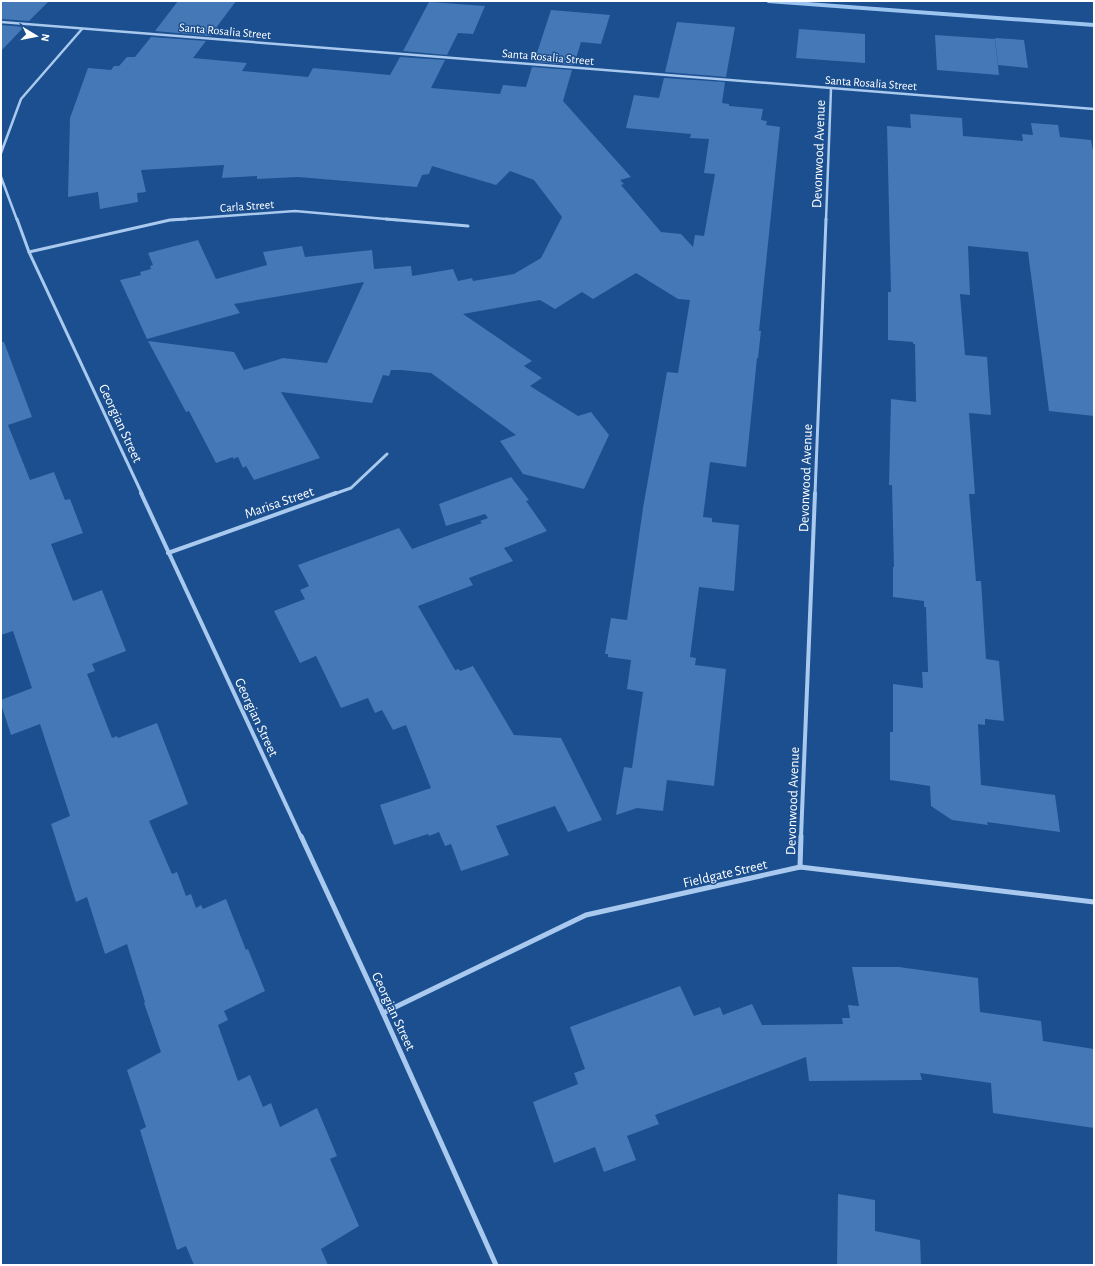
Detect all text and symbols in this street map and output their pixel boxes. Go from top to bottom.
north arrow [16,16,56,56]
street label: Santa Rosalia Street [179,21,272,41]
text: N [39,33,51,42]
street label: Santa Rosalia Street [502,47,595,67]
street label: Santa Rosalia Street [825,74,918,92]
street label: Devonwood Avenue [810,100,828,208]
street label: Carla Street [219,198,275,214]
street label: Georgian Street [96,382,145,465]
street label: Devonwood Avenue [797,424,815,532]
street label: Marisa Street [243,484,316,521]
street label: Georgian Street [232,676,281,759]
street label: Devonwood Avenue [784,747,802,855]
street label: Fieldgate Street [682,857,769,890]
street label: Georgian Street [369,970,418,1053]

